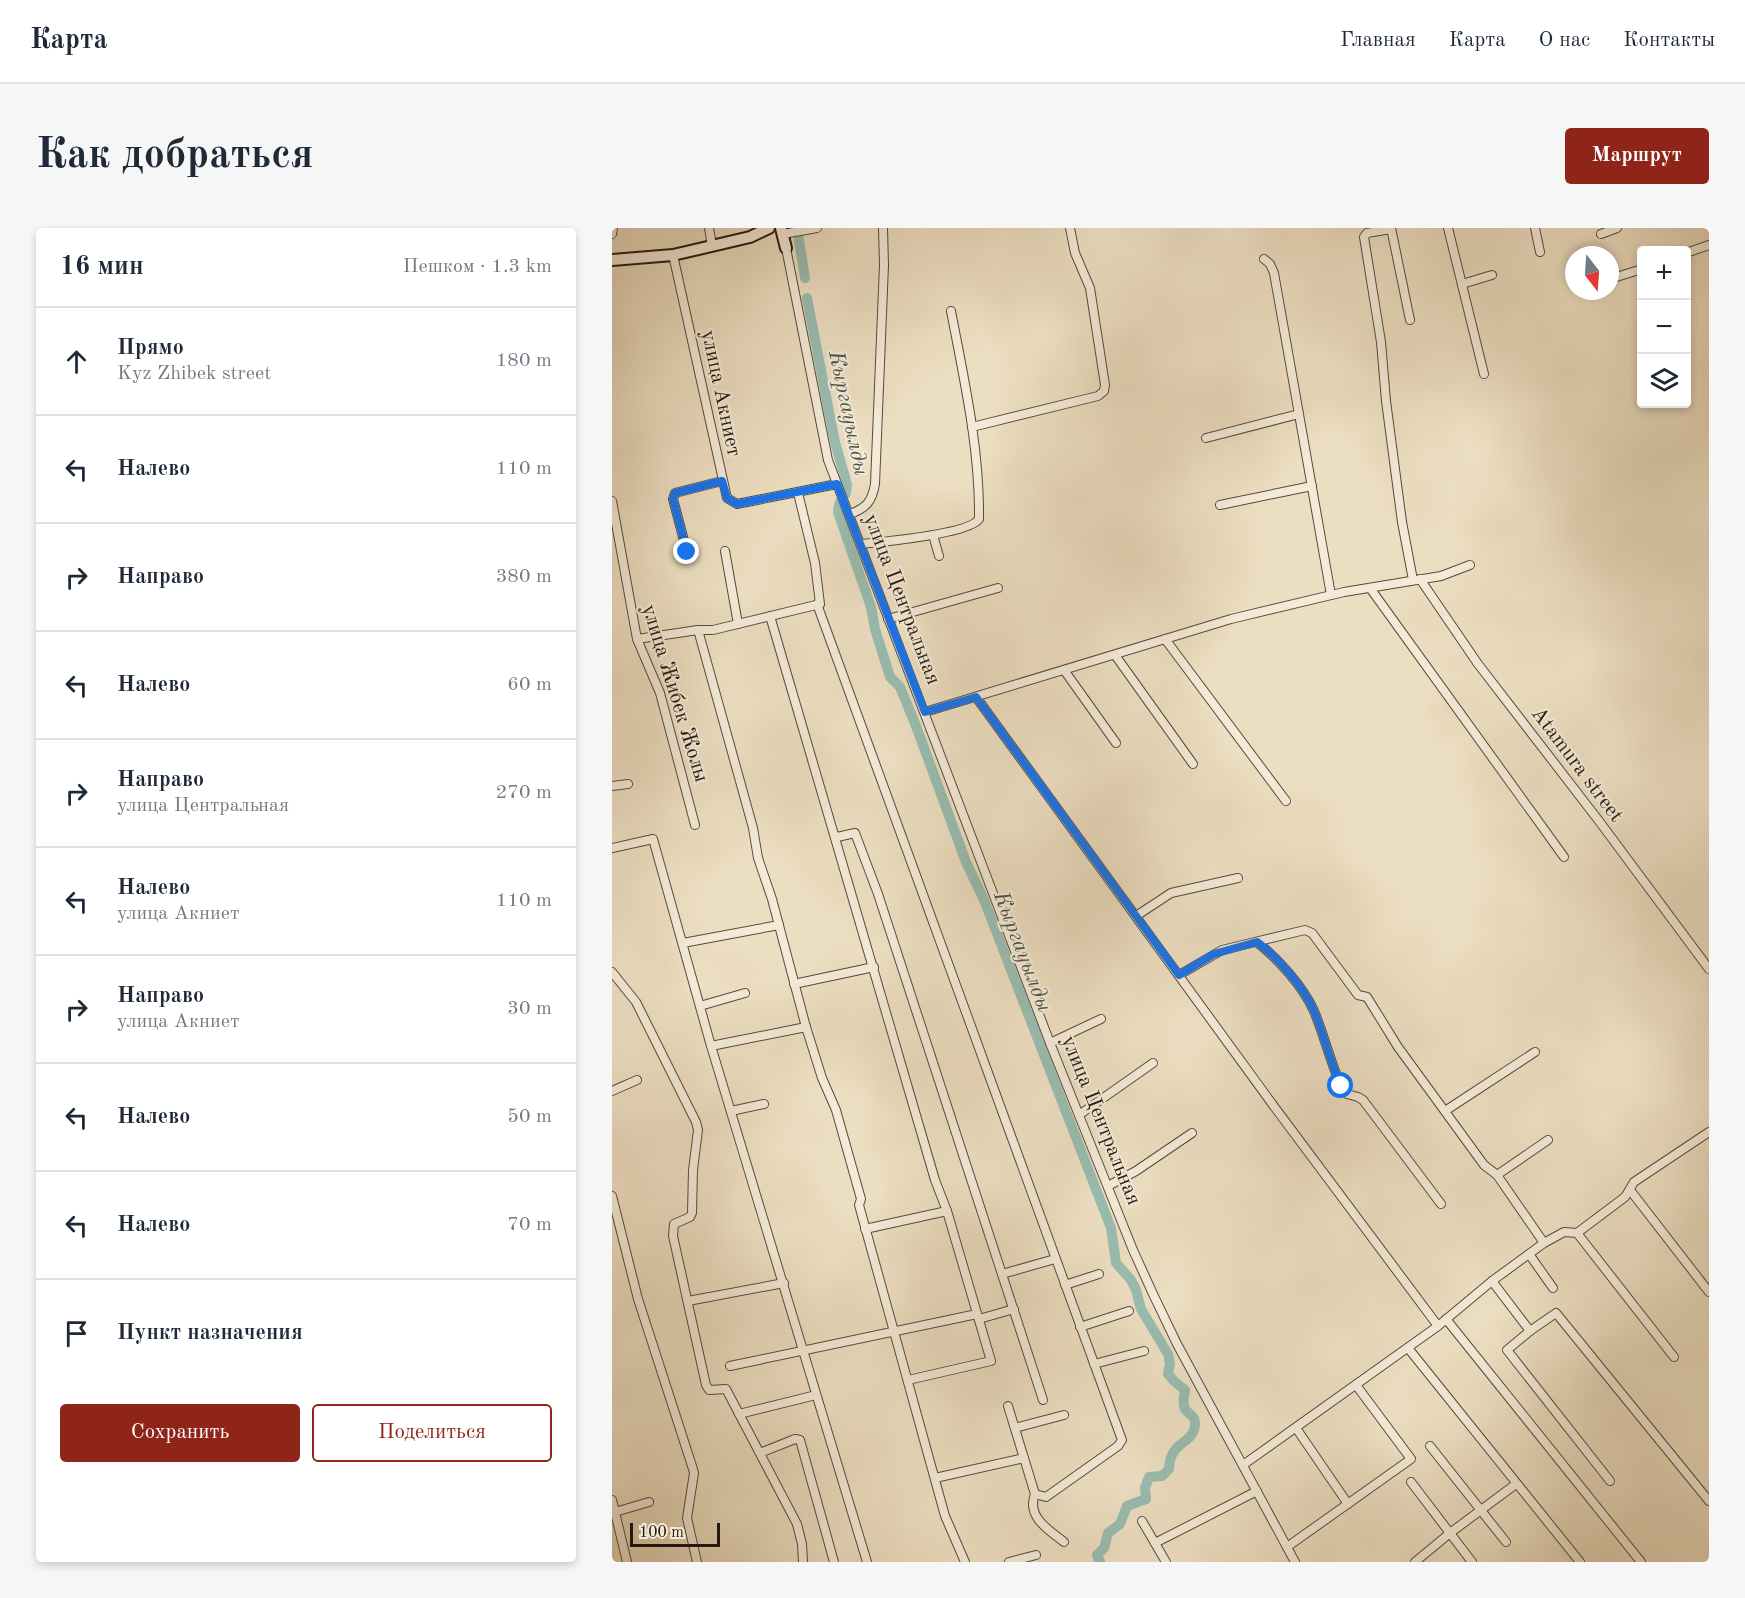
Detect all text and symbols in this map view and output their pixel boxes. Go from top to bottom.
text: Карта [30,27,108,55]
text: Главная [1340,30,1416,51]
text: Карта [1449,30,1506,51]
text: О нас [1539,30,1590,51]
text: Контакты [1623,30,1715,51]
button: Маршрут [1565,128,1709,184]
text: Как добраться [36,135,313,177]
north arrow [1565,246,1619,300]
map controls [1637,246,1691,408]
button: + [1637,246,1691,300]
text: 16 мин [60,254,144,280]
text: Пешком · 1.3 km [403,257,552,277]
button: − [1637,300,1691,354]
street label: улица Акниет [697,328,744,458]
text: Прямо [117,337,184,359]
icon: ahead [60,345,93,378]
water label: Кыргауылды [824,348,872,478]
text: 180 m [496,351,552,371]
button: layers [1637,354,1691,408]
text: Kyz Zhibek street [117,364,271,384]
icon: left [60,453,93,486]
text: Налево [117,458,190,480]
text: 110 m [496,459,552,479]
street label: улица Центральная [859,511,944,688]
route end [673,538,699,564]
icon: right [60,561,93,594]
text: Направо [117,566,204,588]
text: 380 m [496,567,552,587]
street label: улица Жибек Жолы [638,602,712,785]
icon: left [60,669,93,702]
text: Налево [117,674,190,696]
text: 60 m [507,675,552,695]
street label: Atamura street [1527,703,1627,826]
text: Направо [117,769,204,791]
icon: right [60,777,93,810]
text: 270 m [496,783,552,803]
text: улица Центральная [117,796,289,816]
text: Налево [117,877,190,899]
icon: left [60,885,93,918]
water label: Кыргауылды [989,888,1055,1015]
text: 110 m [496,891,552,911]
text: улица Акниет [117,904,239,924]
text: Направо [117,985,204,1007]
icon: right [60,993,93,1026]
text: 30 m [507,999,552,1019]
text: улица Акниет [117,1012,239,1032]
street label: улица Центральная [1057,1033,1144,1208]
route start [1327,1072,1353,1098]
icon: left [60,1101,93,1134]
text: Налево [117,1106,190,1128]
text: 50 m [507,1107,552,1127]
icon: left [60,1209,93,1242]
text: Налево [117,1214,190,1236]
text: 70 m [507,1215,552,1235]
icon: arrive [60,1317,93,1350]
text: Пункт назначения [117,1322,303,1344]
button: Сохранить [60,1404,300,1462]
button: Поделиться [312,1404,552,1462]
scale bar [630,1520,720,1548]
text: 100 m [639,1525,684,1541]

